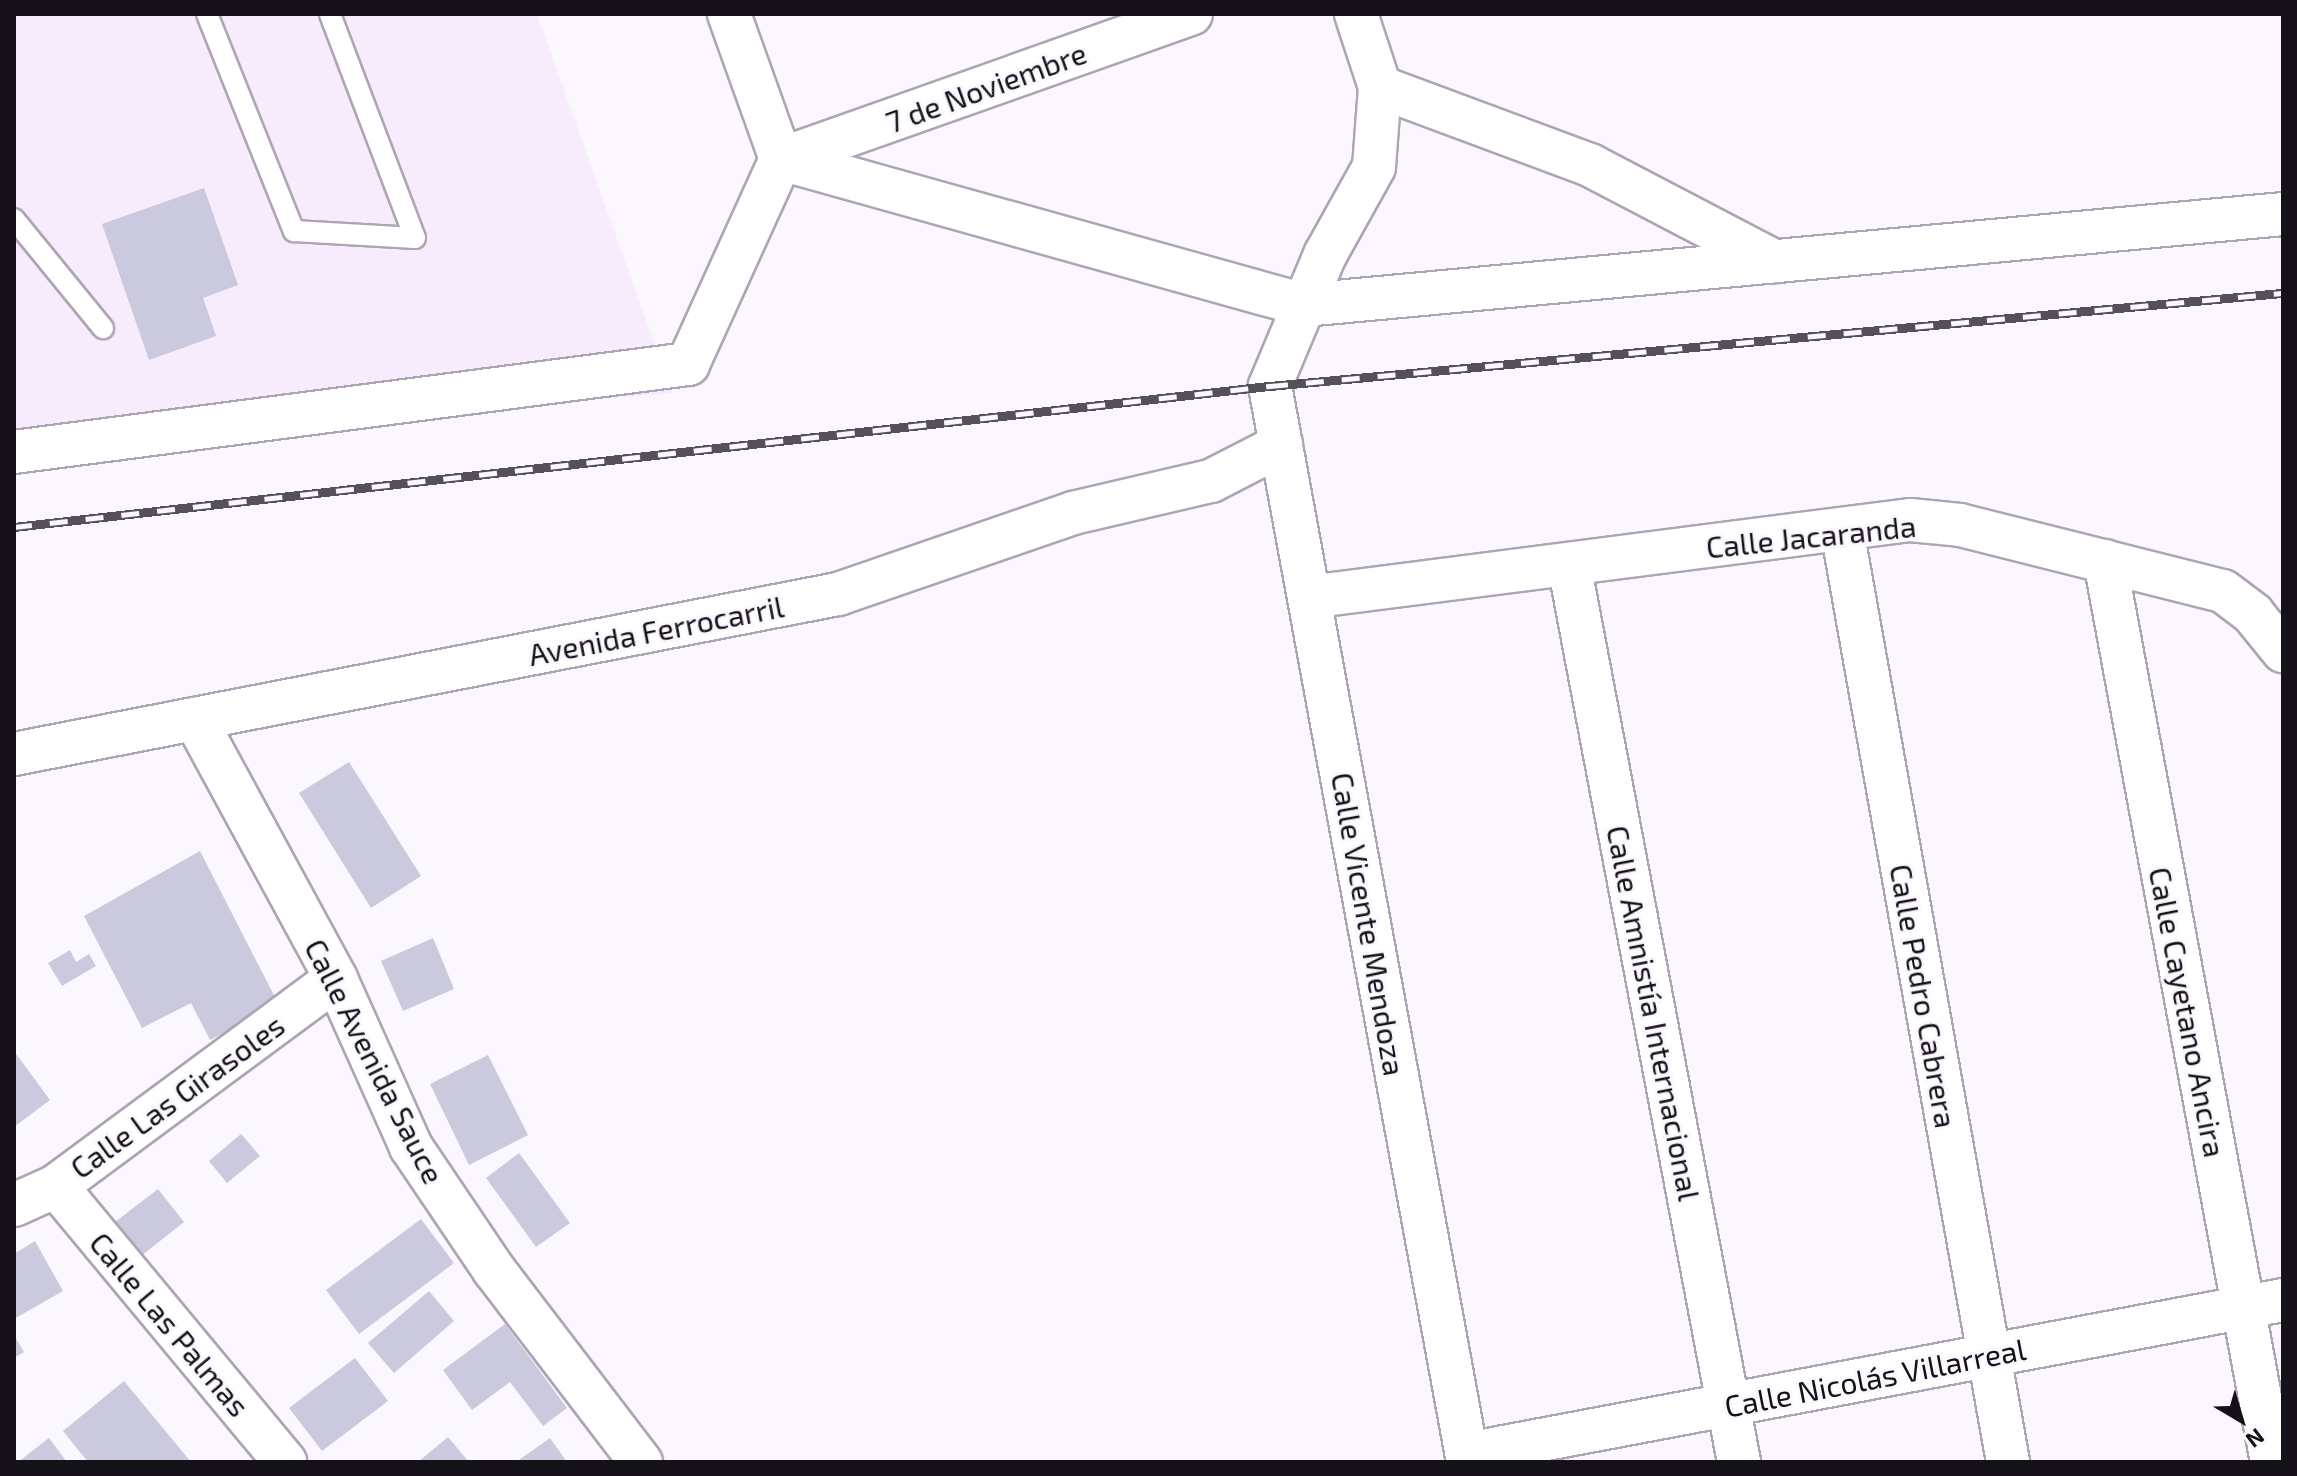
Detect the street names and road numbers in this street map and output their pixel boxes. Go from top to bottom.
street label: 7 de Noviembre [881,34,1091,140]
street label: Calle Jacaranda [1704,507,1918,565]
street label: Avenida Ferrocarril [525,588,787,672]
street label: Calle Vicente Mendoza [1325,769,1413,1079]
street label: Calle Amnistía Internacional [1600,822,1708,1204]
street label: Calle Pedro Cabrera [1883,861,1965,1131]
street label: Calle Cayetano Ancira [2142,864,2234,1160]
street label: Calle Avenida Sauce [298,932,452,1190]
street label: Calle Las Girasoles [63,1006,291,1186]
street label: Calle Las Palmas [83,1225,257,1423]
street label: Calle Nicolás Villarreal [1721,1330,2029,1424]

